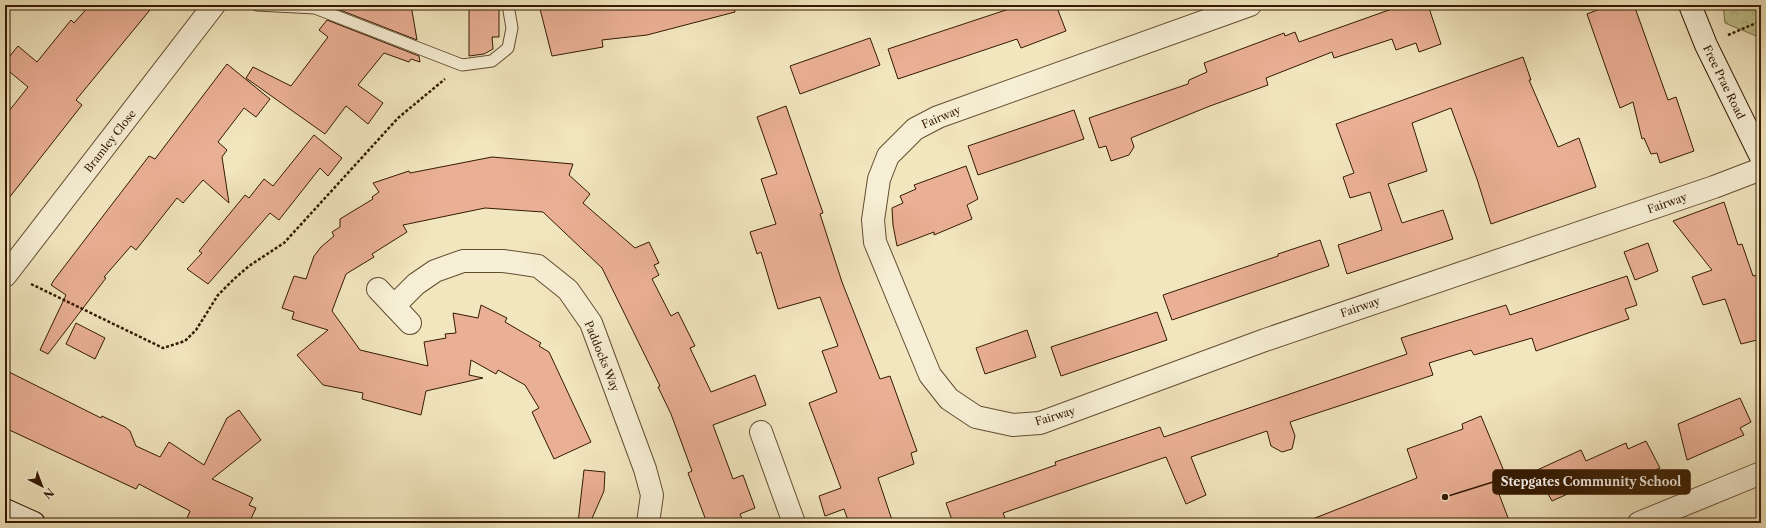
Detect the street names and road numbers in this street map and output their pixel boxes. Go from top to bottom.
street label: Free Prae Road [1700,43,1748,122]
street label: Fairway [919,102,963,131]
street label: Bramley Close [81,107,139,175]
street label: Fairway [1645,189,1689,216]
street label: Fairway [1338,293,1382,320]
street label: Paddocks Way [581,319,623,394]
street label: Fairway [1033,403,1077,429]

